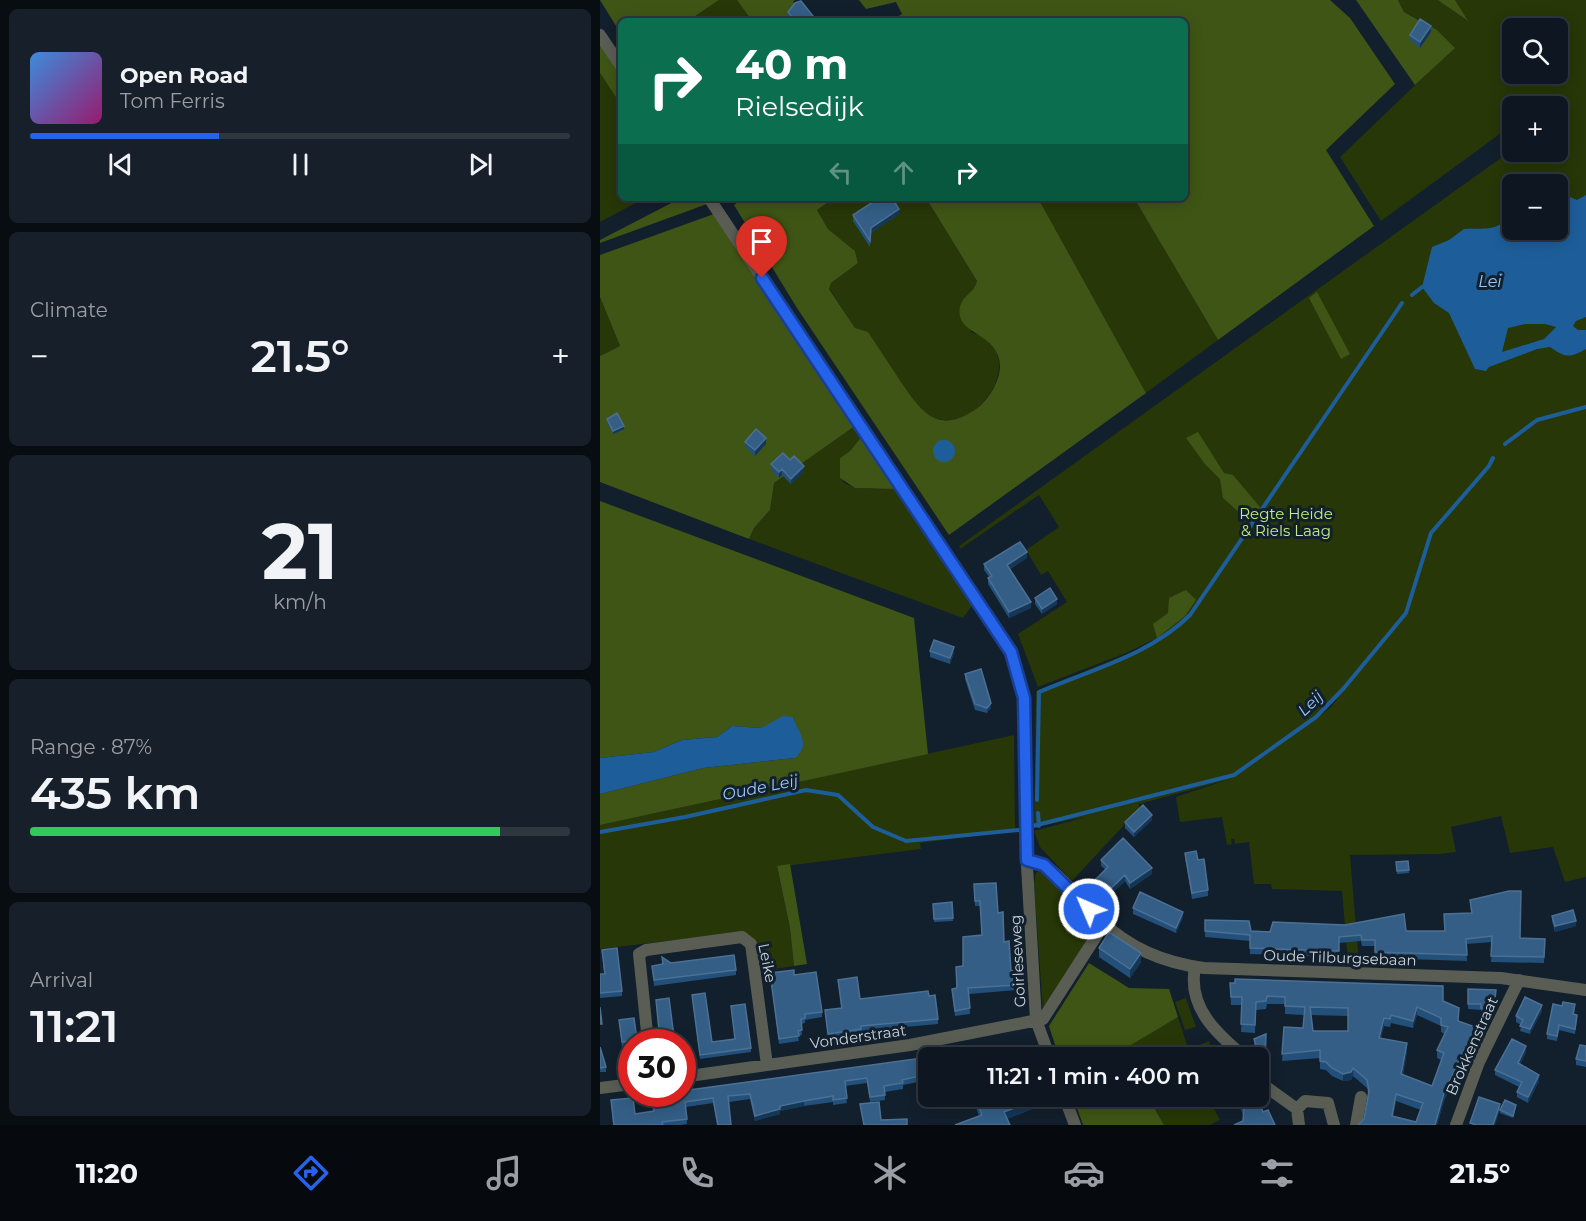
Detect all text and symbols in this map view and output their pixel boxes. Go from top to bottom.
map controls [1502,18,1568,240]
button: search [1502,18,1568,84]
text: 40 m [735,38,848,90]
icon: right [636,42,714,120]
text: Open Road [120,62,248,89]
text: Tom Ferris [120,89,225,113]
text: Rielsedijk [735,90,864,123]
button: + [1502,96,1568,162]
icon: previous [104,148,137,181]
icon: pause [284,148,317,181]
icon: next [464,148,497,181]
icon: left [824,156,857,189]
icon: ahead [887,156,920,189]
icon: right [950,156,983,189]
button: − [1502,174,1568,240]
pin [736,216,787,278]
icon: arrive [745,225,778,258]
water label: Lei [1478,272,1502,291]
text: Climate [30,298,108,322]
text: 21.5° [250,328,350,383]
text: − [30,336,49,376]
text: + [551,336,570,376]
text: 21 [262,503,338,599]
park label: Regte Heide & Riels Laag [1239,504,1333,540]
text: km/h [273,590,327,614]
water label: Leij [1294,686,1327,720]
text: Range · 87% [30,735,152,759]
text: 435 km [30,765,200,820]
water label: Oude Leij [721,771,800,804]
position arrow [1057,877,1121,941]
street label: Goirleseweg [1006,914,1029,1008]
street label: Leike [754,942,781,984]
street label: Oude Tilburgsebaan [1263,945,1417,970]
text: Arrival [30,968,93,992]
street label: Brokkenstraat [1441,994,1502,1098]
text: 11:21 [30,998,119,1053]
street label: Vonderstraat [809,1020,907,1053]
speed limit sign: 30 [618,1029,696,1107]
text: 11:21 · 1 min · 400 m [987,1063,1200,1090]
icon: directions [290,1152,332,1194]
icon: music [483,1152,525,1194]
icon: phone [676,1152,718,1194]
icon: climate [869,1152,911,1194]
icon: car [1063,1152,1105,1194]
icon: filters [1256,1152,1298,1194]
text: 11:20 [76,1157,138,1190]
text: 21.5° [1449,1157,1510,1190]

